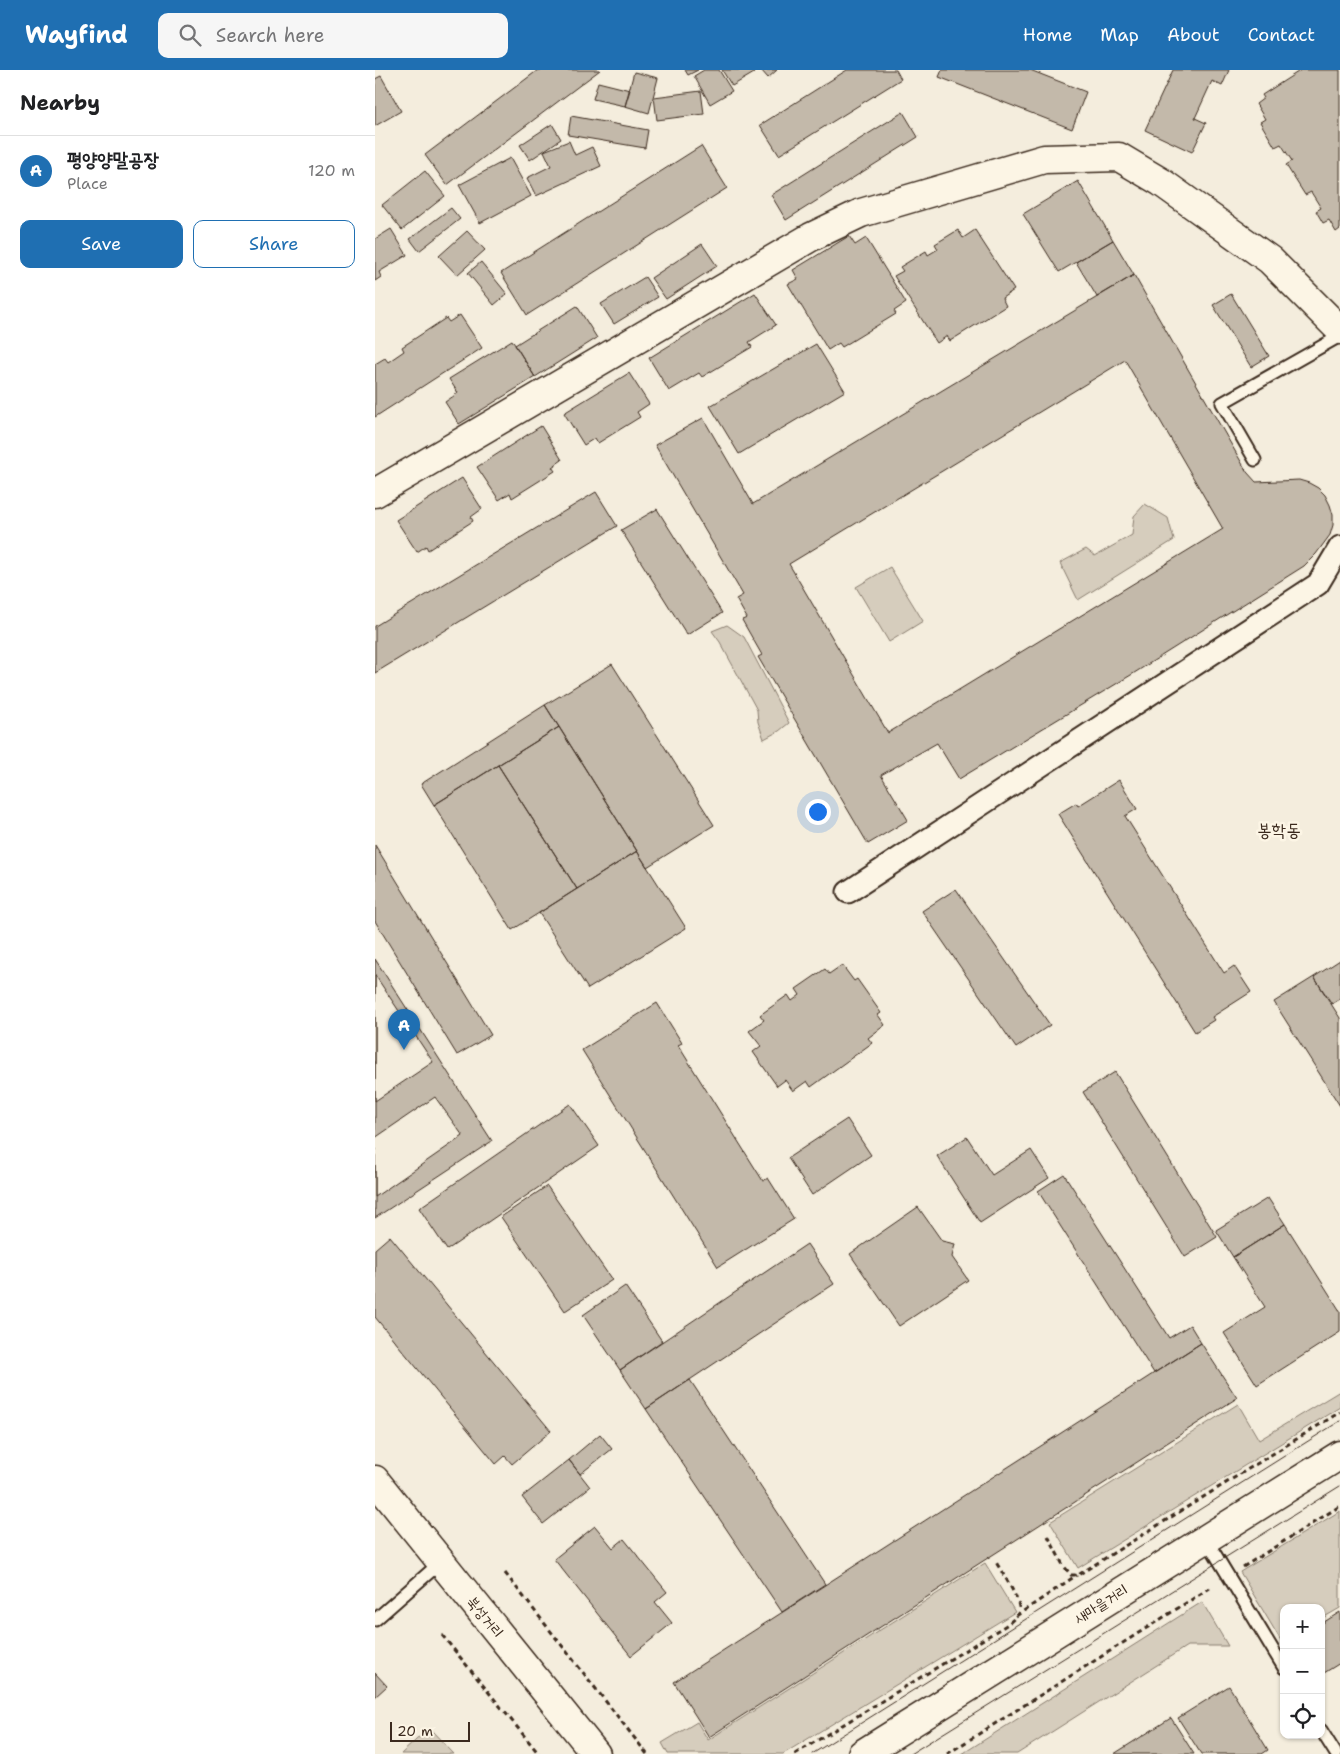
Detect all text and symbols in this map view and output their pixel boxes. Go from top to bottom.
search box [158,13,508,58]
text: Wayfind [25,19,128,51]
icon: search [176,21,204,49]
text: Search here [216,23,324,48]
text: Home [1023,23,1072,47]
text: Map [1100,23,1139,47]
text: About [1167,23,1220,47]
text: Contact [1248,23,1315,47]
text: Nearby [20,89,100,117]
text: 평양양말공장 [67,147,159,172]
text: A [30,160,42,181]
text: 120 m [308,160,355,181]
text: Place [67,173,108,194]
button: Save [20,220,183,268]
button: Share [193,220,355,268]
your location [805,799,831,825]
district label: 봉학동 [1257,818,1301,842]
pin: A [388,1009,420,1050]
street label: 새마을거리 [1070,1580,1132,1628]
street label: 북성거리 [462,1592,508,1642]
map controls [1280,1604,1325,1739]
button: + [1280,1604,1325,1649]
button: − [1280,1649,1325,1694]
button: locate [1280,1694,1325,1739]
scale bar [390,1719,470,1742]
text: 20 m [397,1722,433,1740]

